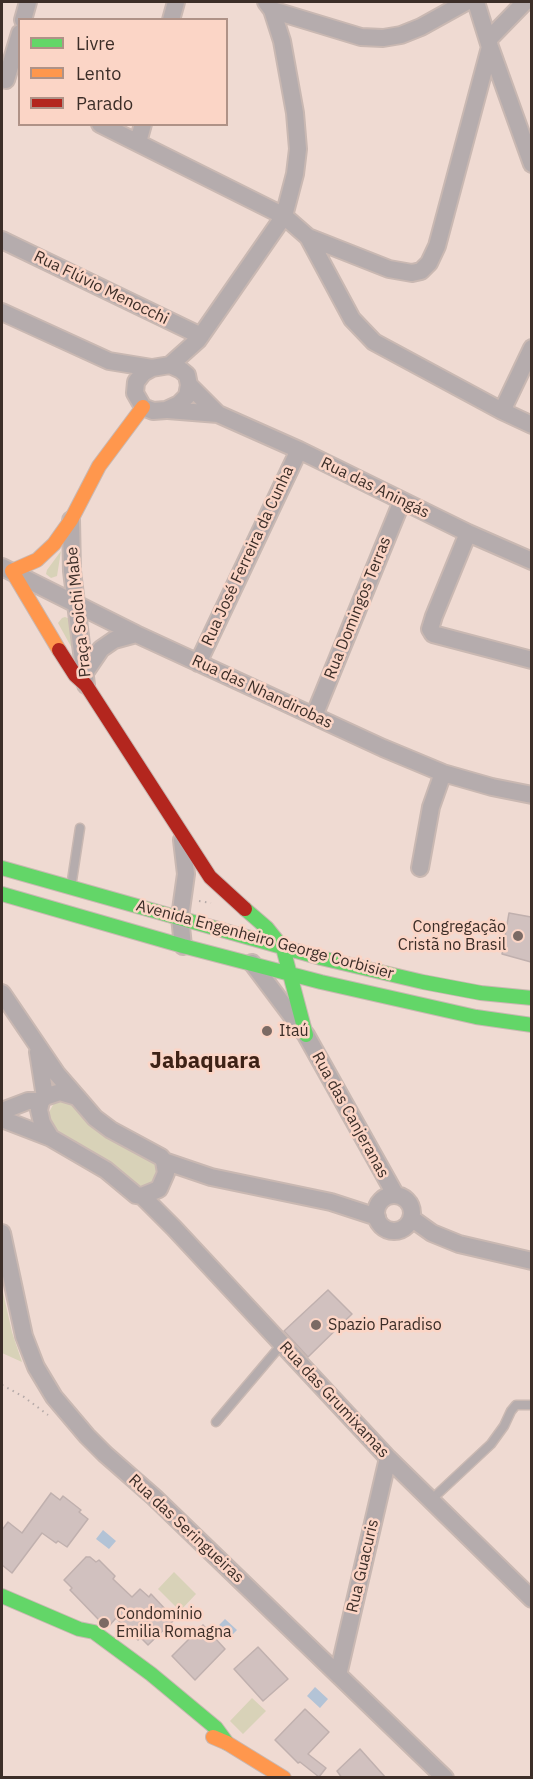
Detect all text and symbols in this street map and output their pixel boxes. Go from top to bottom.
legend [18,18,228,126]
text: Livre [76,32,115,55]
text: Lento [76,62,121,85]
text: Parado [76,92,133,115]
street label: Rua Flúvio Menocchi [30,247,172,329]
street label: Rua das Aningás [318,453,432,523]
street label: Rua José Ferreira da Cunha [198,463,298,649]
street label: Rua Domingos Terras [321,534,395,682]
street label: Praça Soichi Mabe [63,546,95,678]
street label: Rua das Nhandirobas [189,651,335,733]
street label: Avenida Engenheiro George Corbisier [134,896,396,984]
place label: Congregação Cristã no Brasil [398,917,506,955]
marker: Congregação Cristã no Brasil [511,929,525,943]
place label: Itaú [279,1021,309,1041]
marker: Itaú [260,1024,274,1038]
district label: Jabaquara [150,1049,260,1075]
street label: Rua das Canjeranas [307,1049,393,1181]
place label: Spazio Paradiso [328,1315,442,1335]
marker: Spazio Paradiso [309,1318,323,1332]
street label: Rua das Grumixamas [275,1338,393,1462]
street label: Rua das Seringueiras [124,1471,248,1587]
street label: Rua Guacuris [343,1517,383,1615]
place label: Condomínio Emilia Romagna [116,1604,232,1642]
marker: Condomínio Emilia Romagna [97,1616,111,1630]

